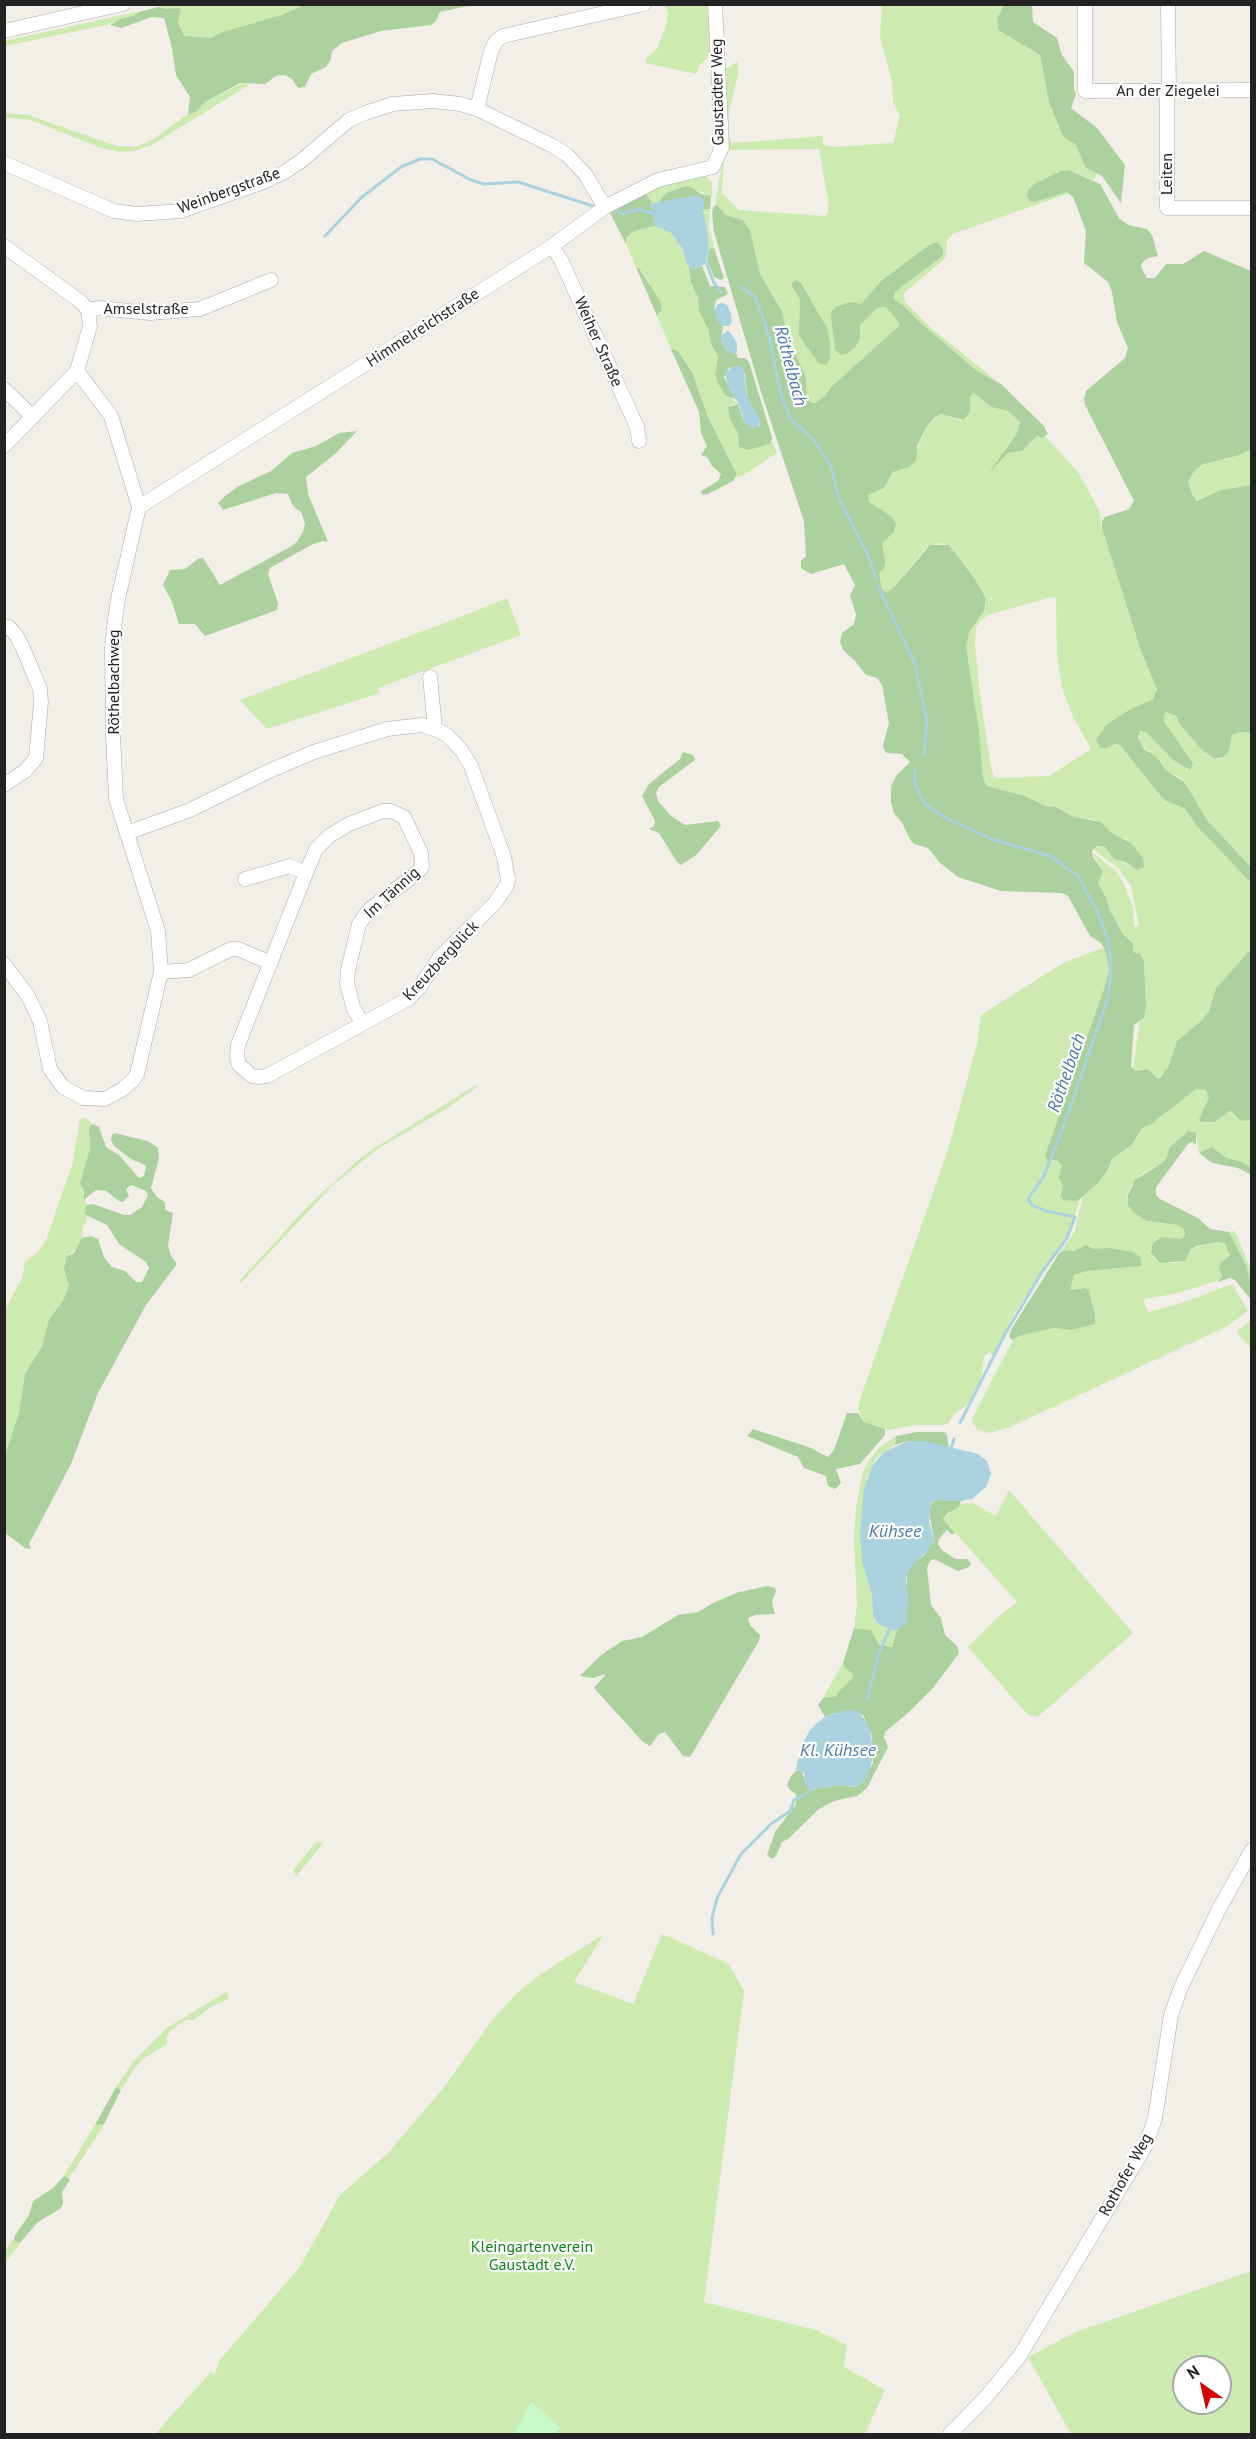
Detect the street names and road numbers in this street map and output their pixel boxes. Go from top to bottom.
street label: Gaustadter Weg [707,38,729,146]
street label: An der Ziegelei [1116,81,1220,101]
street label: Leiten [1157,153,1177,195]
street label: Weinbergstraße [175,164,283,218]
street label: Himmelreichstraße [363,284,483,372]
street label: Weiher Straße [570,294,626,390]
street label: Amselstraße [103,299,189,319]
street label: Röthelbachweg [104,630,124,734]
street label: Im Tännig [360,863,424,923]
street label: Kreuzbergblick [399,917,483,1005]
street label: Rothofer Weg [1095,2130,1157,2220]

